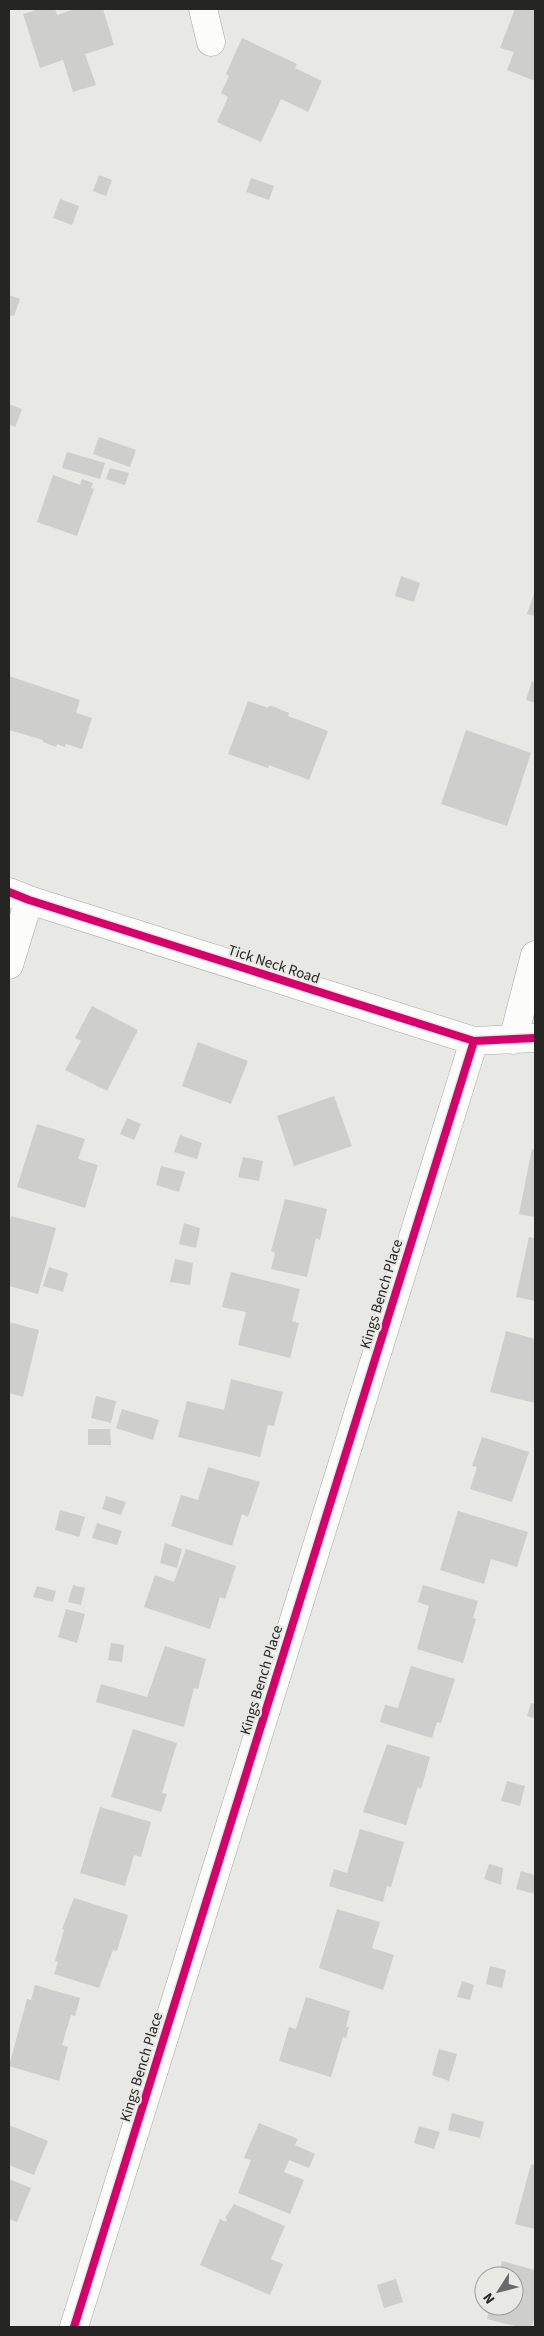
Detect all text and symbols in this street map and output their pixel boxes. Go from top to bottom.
street label: Tick Neck Road [225,940,323,989]
street label: Kings Bench Place [355,1237,408,1352]
street label: Kings Bench Place [235,1623,288,1738]
street label: Kings Bench Place [115,2010,168,2125]
north arrow [474,2266,524,2316]
text: N [478,2288,500,2308]

